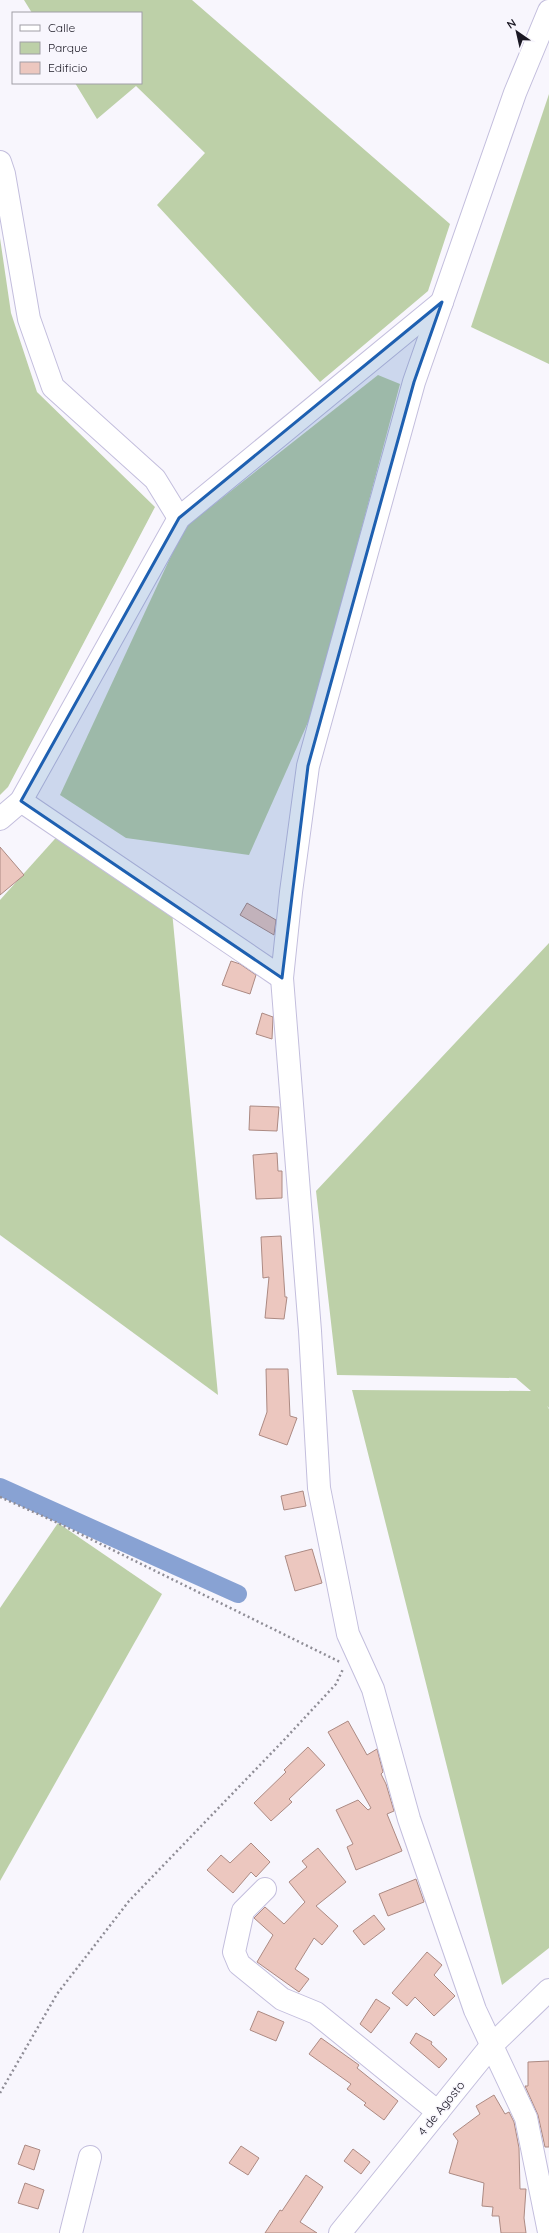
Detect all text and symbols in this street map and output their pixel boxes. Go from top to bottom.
legend [12,12,142,84]
north arrow [497,12,537,52]
text: N [504,16,519,32]
text: Calle [48,20,76,35]
text: Parque [48,40,88,55]
text: Edificio [48,60,88,75]
street label: 4 de Agosto [414,2078,468,2138]

